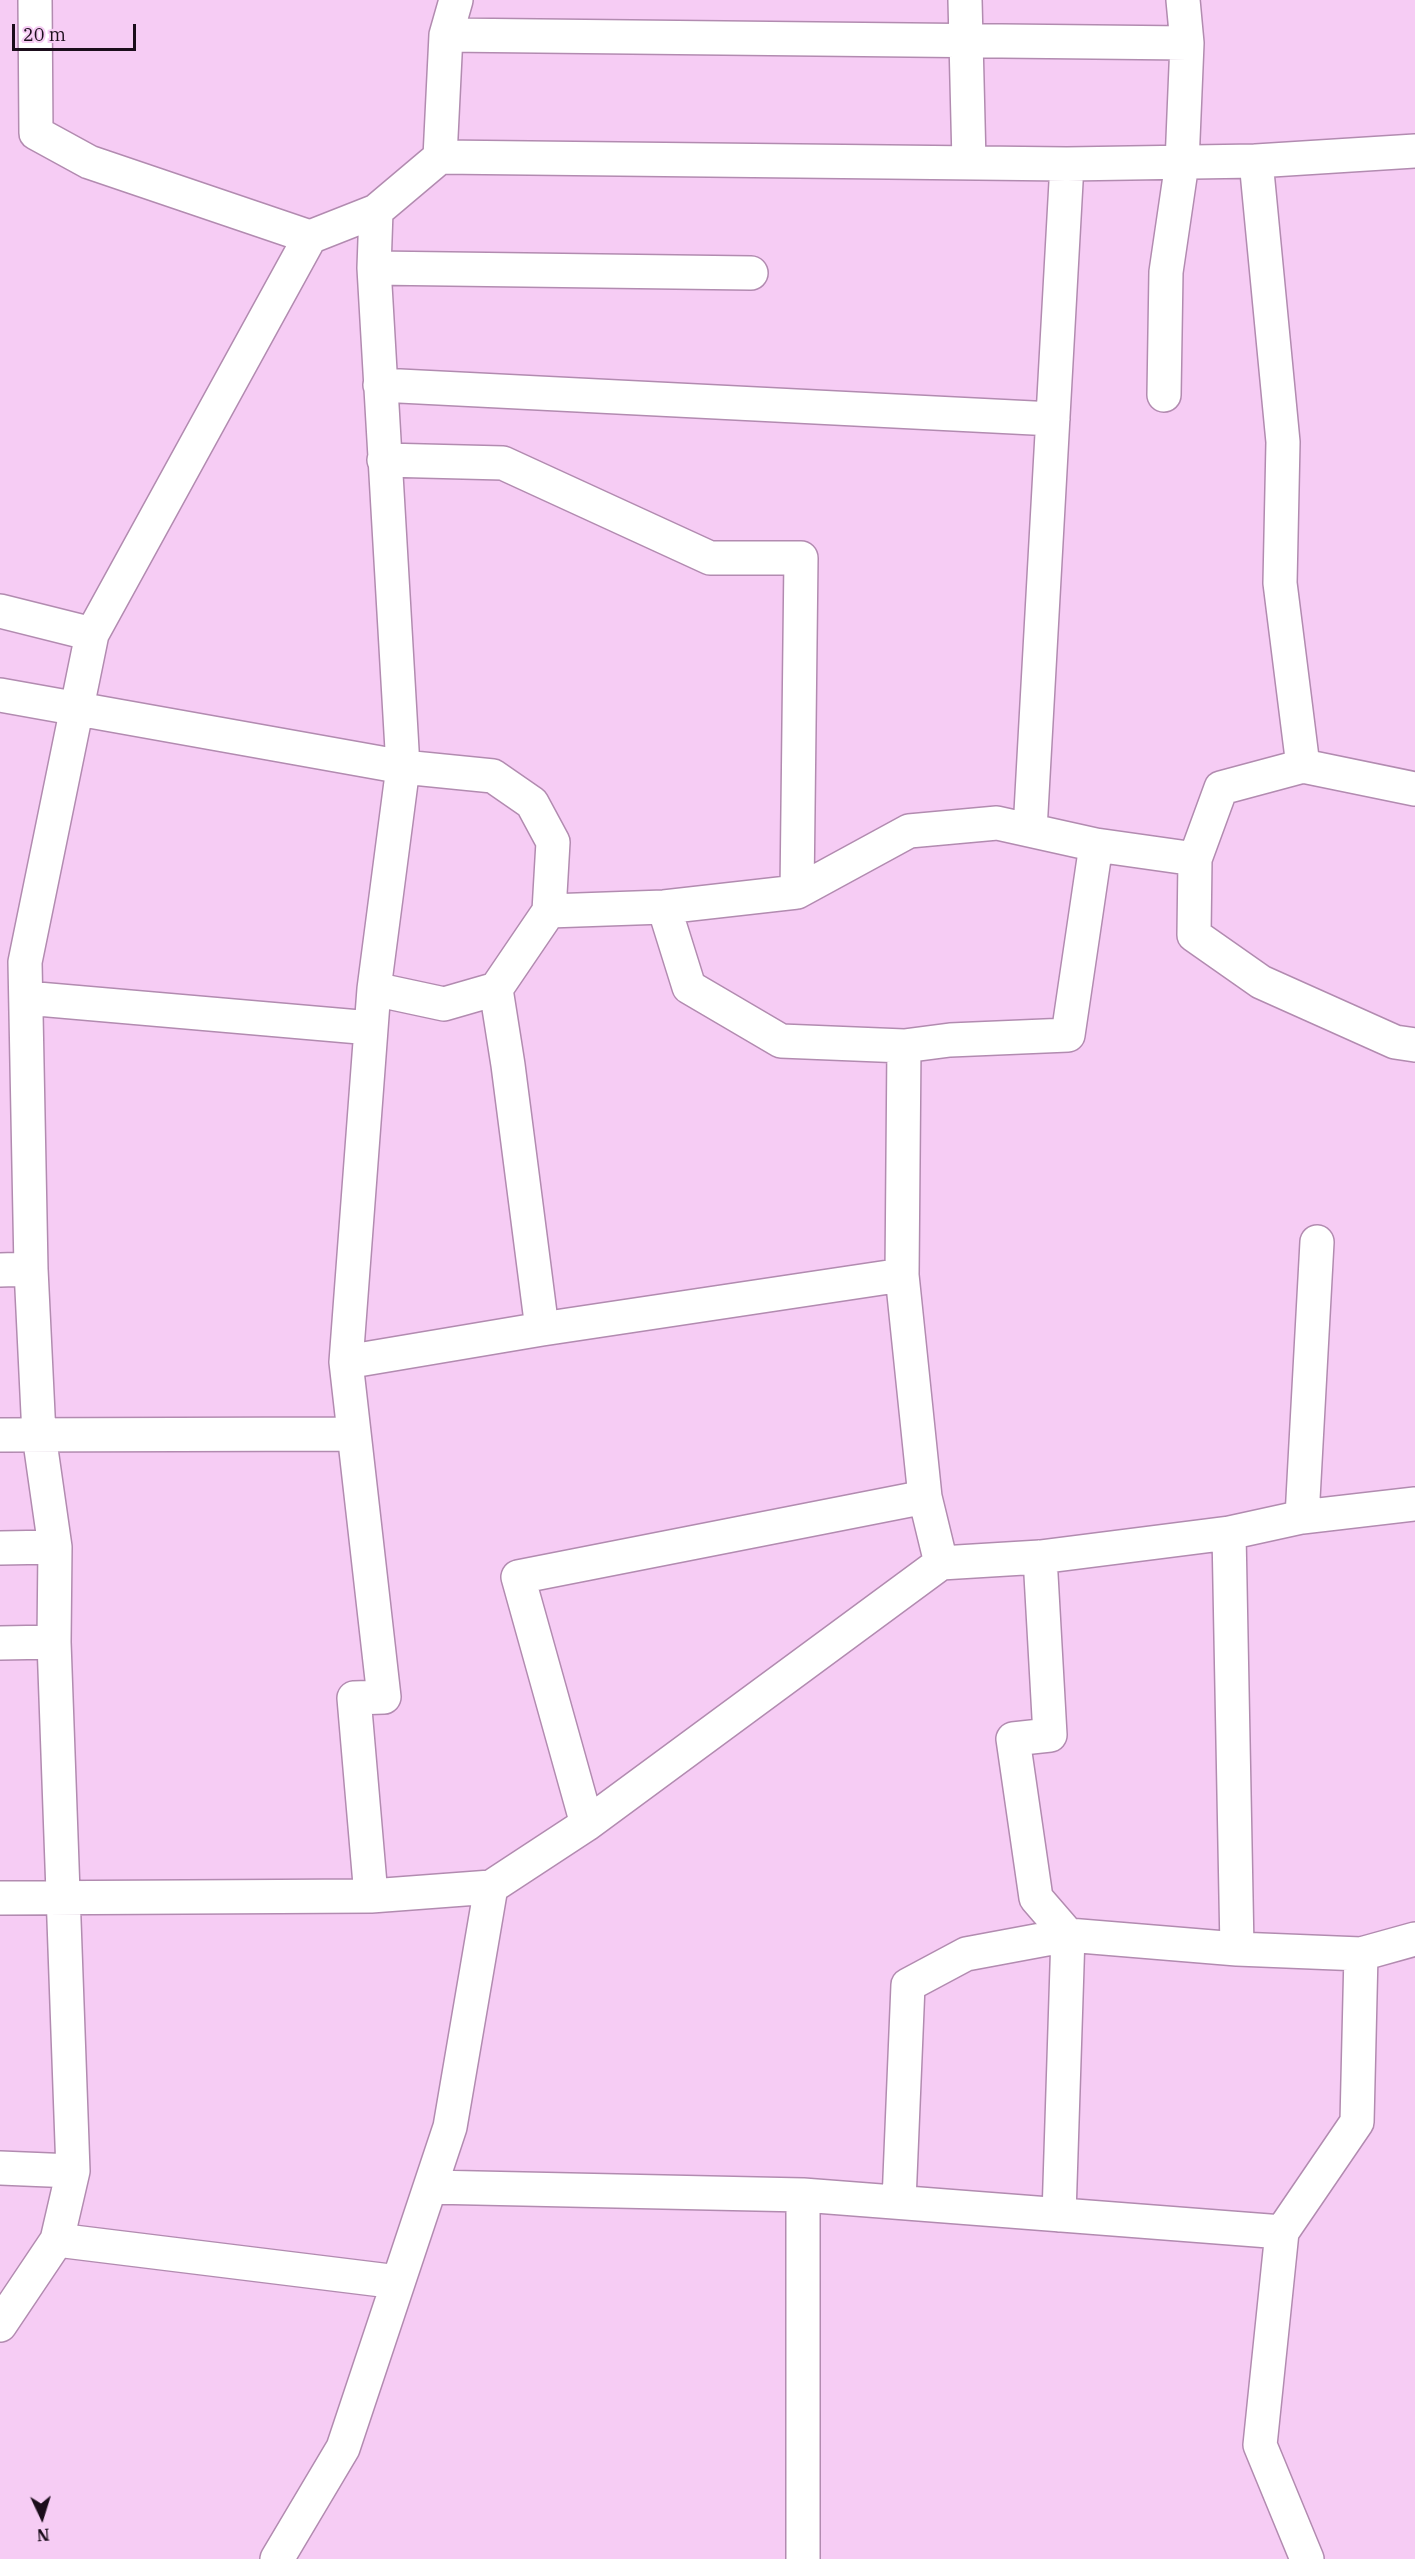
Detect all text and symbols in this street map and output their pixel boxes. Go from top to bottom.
scale bar [15,12,140,50]
text: 20 m [23,23,66,46]
north arrow [12,2487,72,2547]
text: N [36,2525,50,2545]

